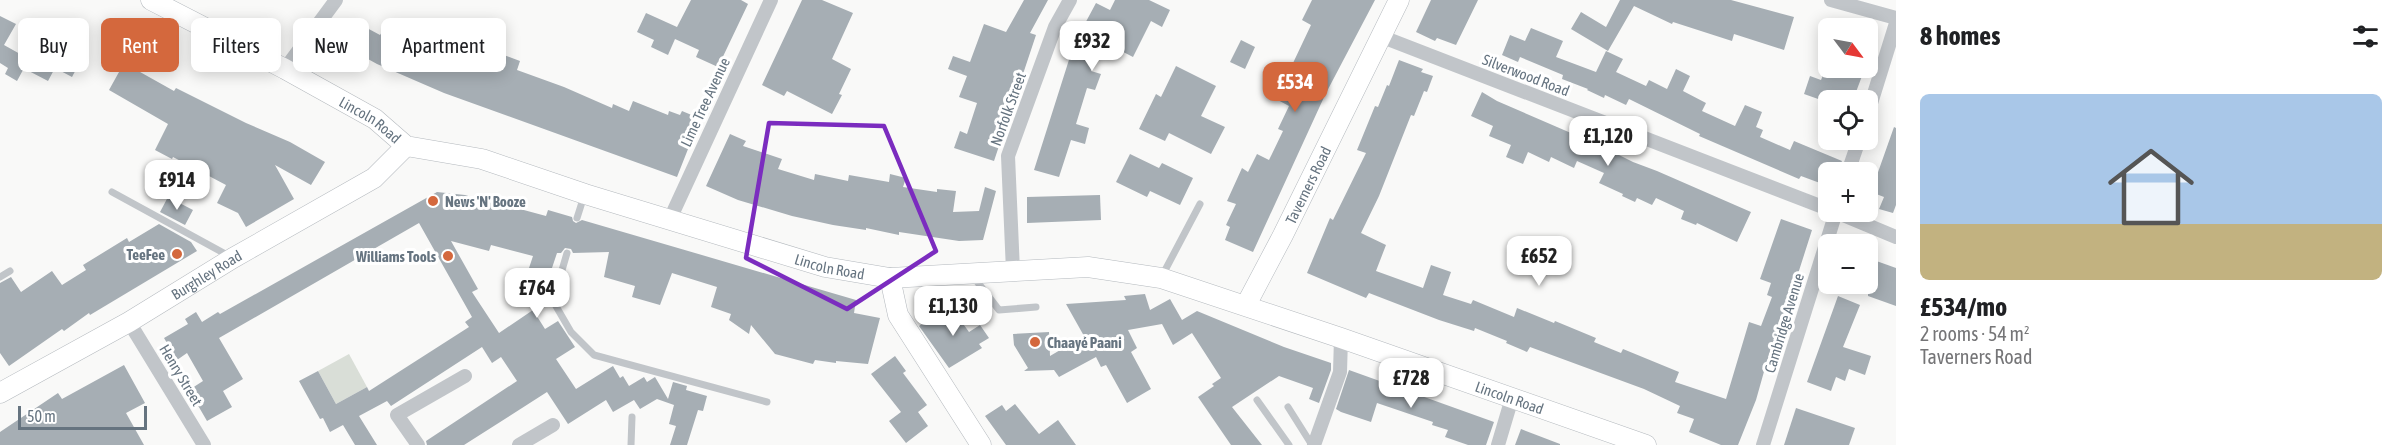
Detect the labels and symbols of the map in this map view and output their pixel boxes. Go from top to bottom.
north arrow [1818,18,1878,78]
pin: £932 [1056,21,1128,72]
street label: Silverwood Road [1480,51,1572,99]
street label: Lime Tree Avenue [677,55,733,149]
pin: £534 [1259,62,1331,113]
street label: Norfolk Street [987,70,1029,148]
street label: Lincoln Road [337,92,405,146]
pin: £1,120 [1559,116,1657,167]
street label: Taverners Road [1281,143,1334,227]
pin: £914 [141,160,213,211]
place label: News 'N' Booze [445,193,526,210]
marker: News 'N' Booze [426,194,440,208]
pin: £652 [1503,236,1575,287]
place label: TeeFee [126,246,165,263]
street label: Burghley Road [168,246,245,303]
marker: TeeFee [170,247,184,261]
place label: Williams Tools [355,248,437,265]
marker: Williams Tools [441,249,455,263]
street label: Lincoln Road [793,250,866,282]
pin: £764 [501,268,573,319]
street label: Cambridge Avenue [1761,271,1807,375]
pin: £1,130 [904,286,1002,337]
place label: Chaayé Paani [1047,334,1122,351]
marker: Chaayé Paani [1028,335,1042,349]
street label: Henry Street [156,341,206,409]
pin: £728 [1375,358,1447,409]
street label: Lincoln Road [1473,377,1546,417]
scale bar [18,403,147,430]

